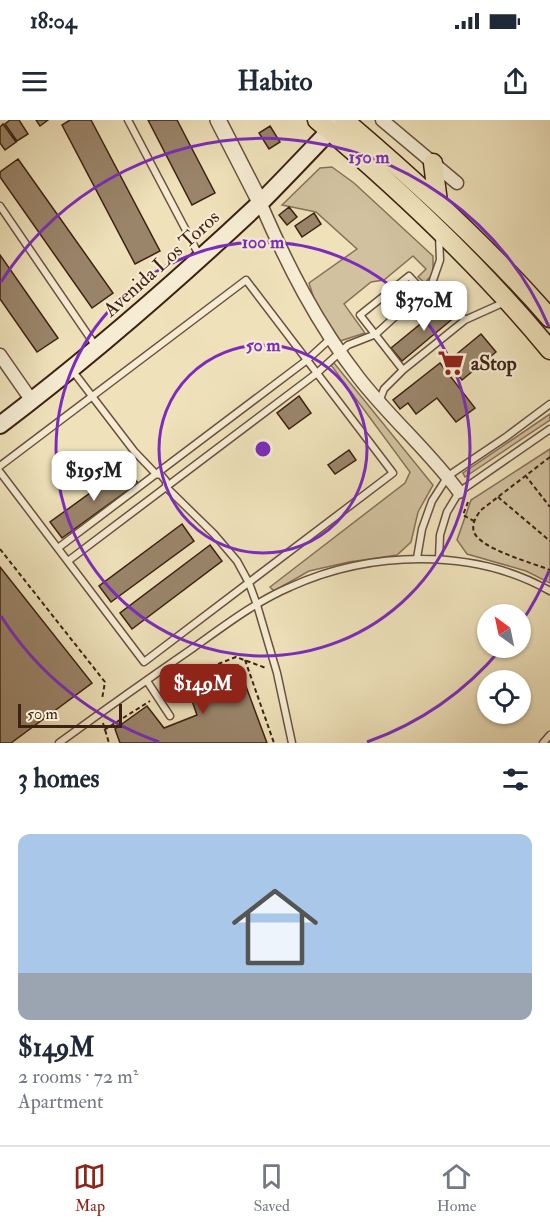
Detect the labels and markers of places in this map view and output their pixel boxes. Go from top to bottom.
pin: $370M [382,281,466,332]
supermarket icon: aStop [436,348,466,378]
place label: aStop [471,351,517,377]
centre of rings [253,439,273,459]
pin: $195M [52,451,136,502]
pin: $149M [161,664,245,715]

